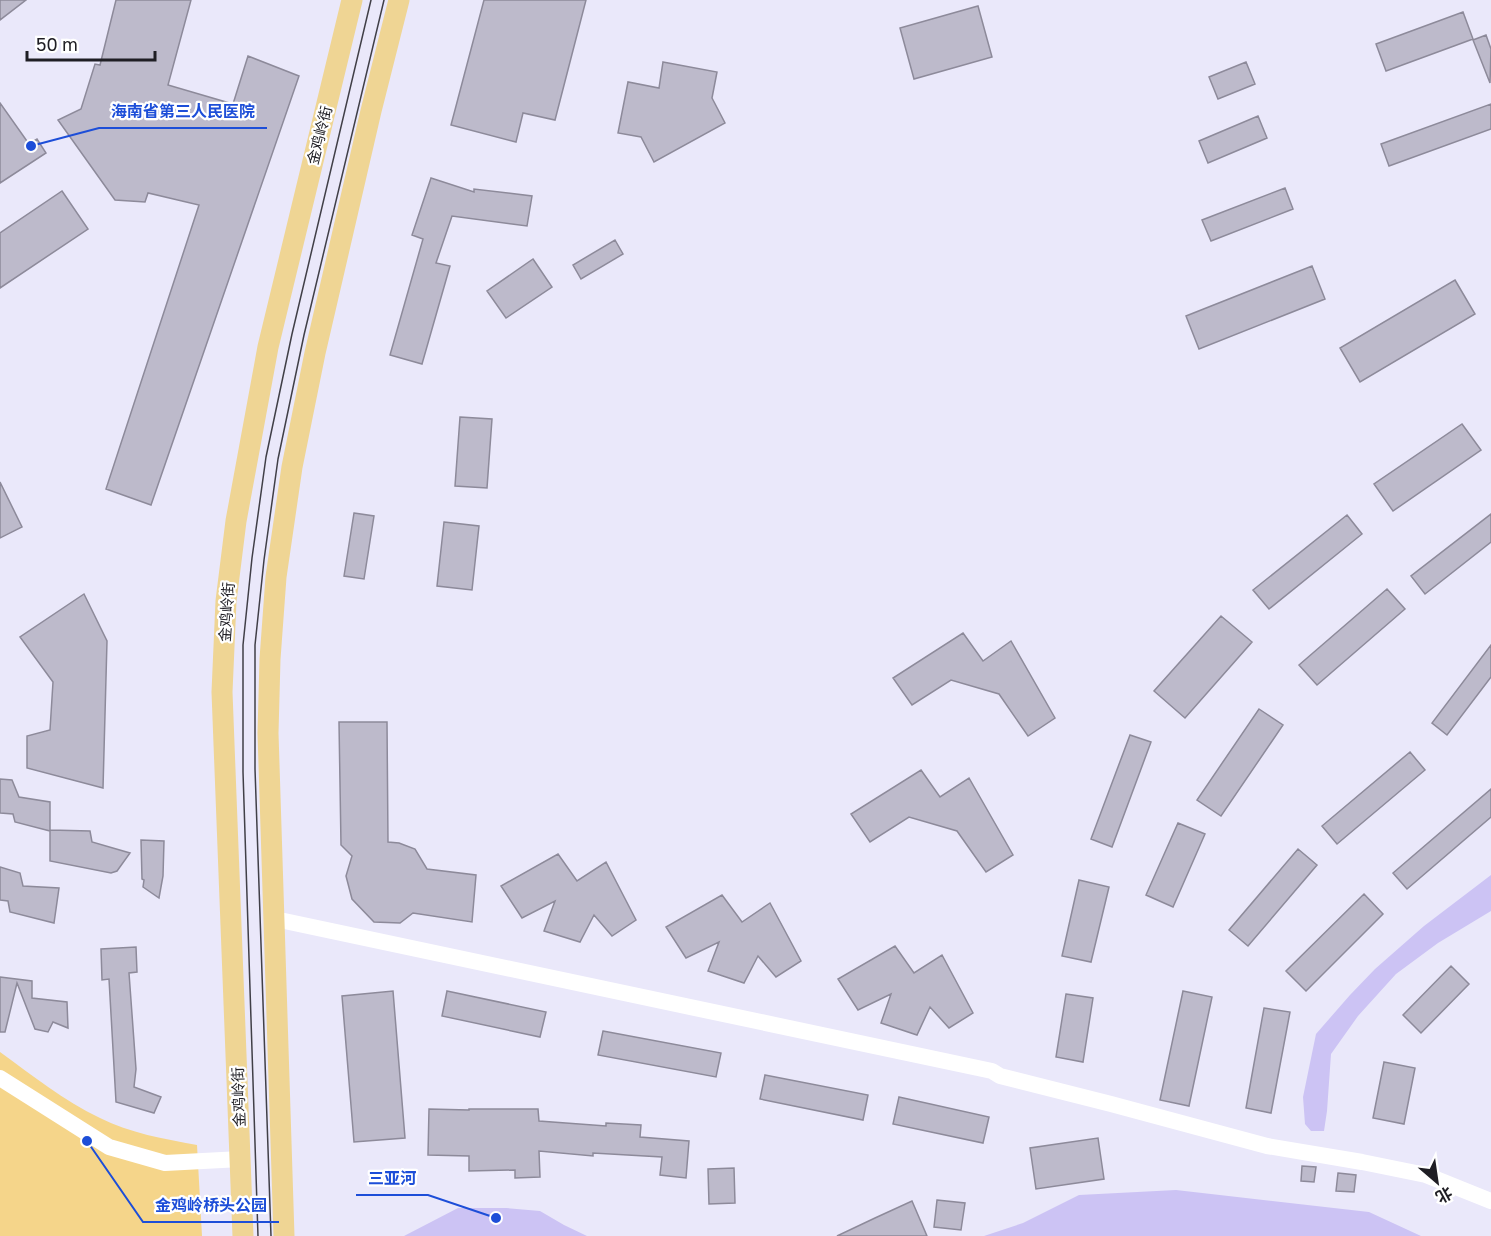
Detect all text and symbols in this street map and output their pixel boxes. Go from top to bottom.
scale bar [27,24,154,62]
text: 50 m [36,33,78,55]
callout: 海南省第三人民医院 [99,94,267,128]
text: 海南省第三人民医院 [111,101,255,121]
street label: 金鸡岭街 [303,104,335,166]
street label: 金鸡岭街 [215,581,237,643]
street label: 金鸡岭街 [228,1067,248,1127]
north arrow [1407,1152,1467,1212]
callout: 三亚河 [356,1161,428,1195]
text: 三亚河 [368,1168,416,1188]
text: 北 [1432,1182,1456,1208]
callout: 金鸡岭桥头公园 [143,1188,279,1222]
text: 金鸡岭桥头公园 [155,1195,267,1215]

